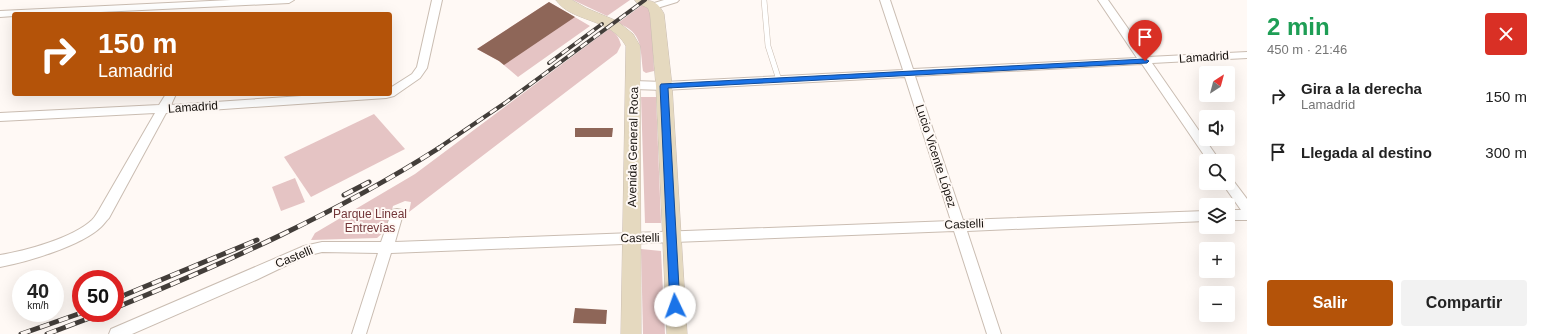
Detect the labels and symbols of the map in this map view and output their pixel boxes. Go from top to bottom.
pin [1128,20,1162,61]
street label: Lamadrid [1179,48,1229,66]
north arrow [1199,66,1235,102]
street label: Avenida General Roca [625,86,641,207]
street label: Lamadrid [168,98,218,116]
street label: Lucio Vicente López [913,103,959,209]
park label: Parque Lineal Entrevías [333,207,407,235]
street label: Castelli [944,216,984,232]
street label: Castelli [620,231,660,245]
street label: Castelli [273,243,315,271]
speed limit sign: 50 [72,270,124,322]
position arrow [654,285,696,327]

